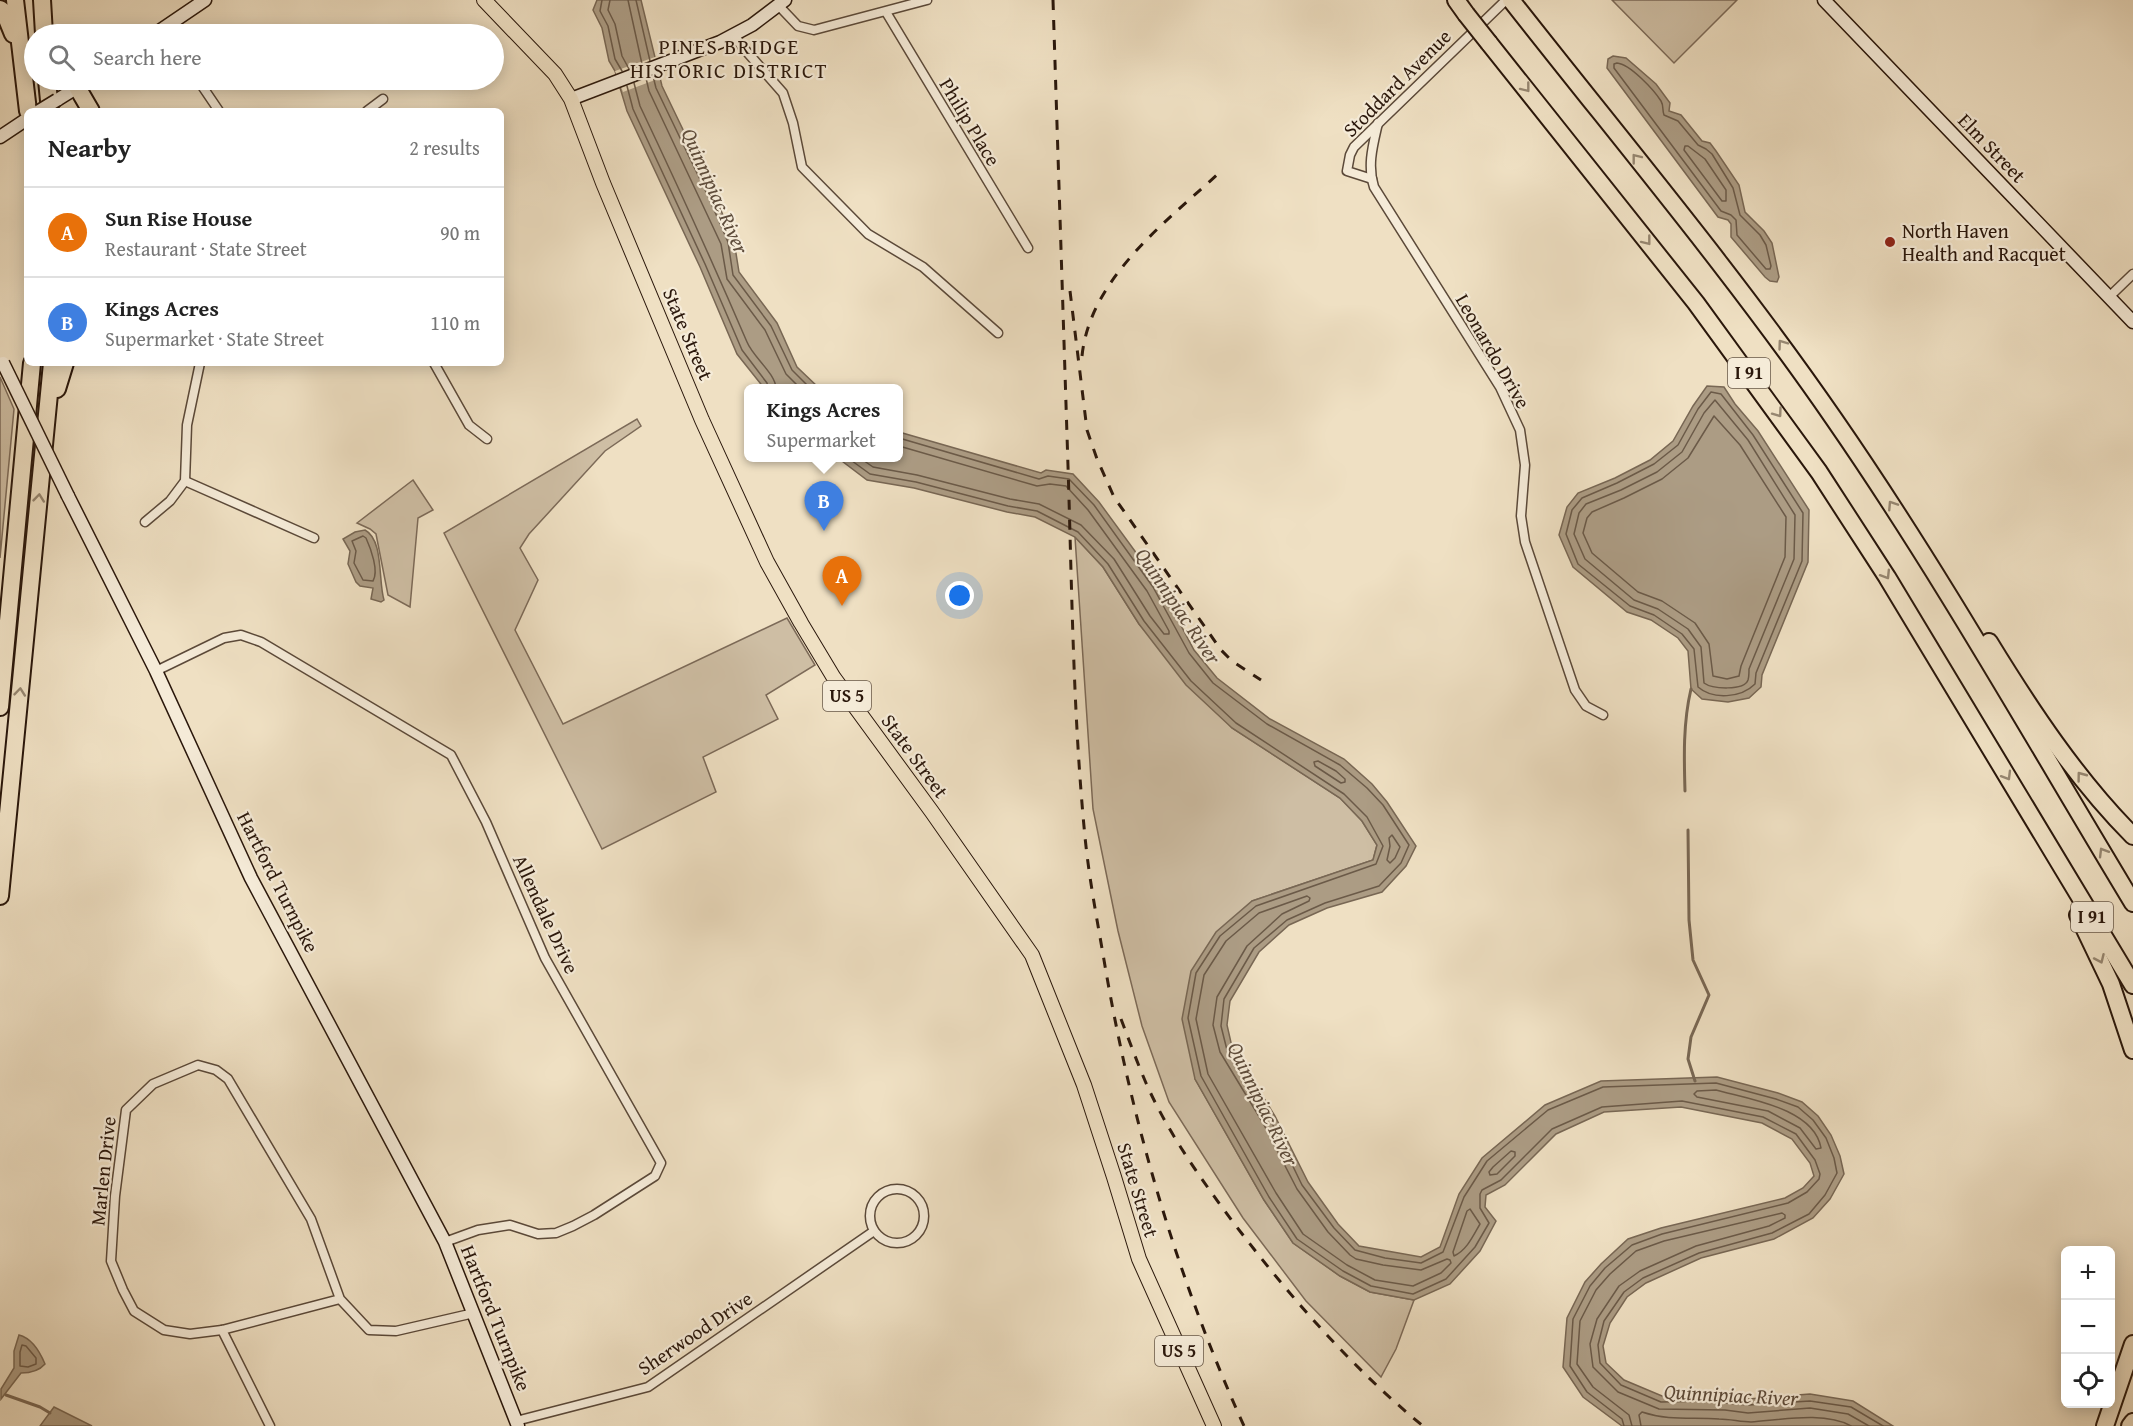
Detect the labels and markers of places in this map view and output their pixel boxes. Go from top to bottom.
place label: North Haven Health and Racquet [1902,216,2066,268]
marker: North Haven Health and Racquet [1883,235,1897,249]
pin: B [804,482,844,531]
pin: A [822,556,862,606]

